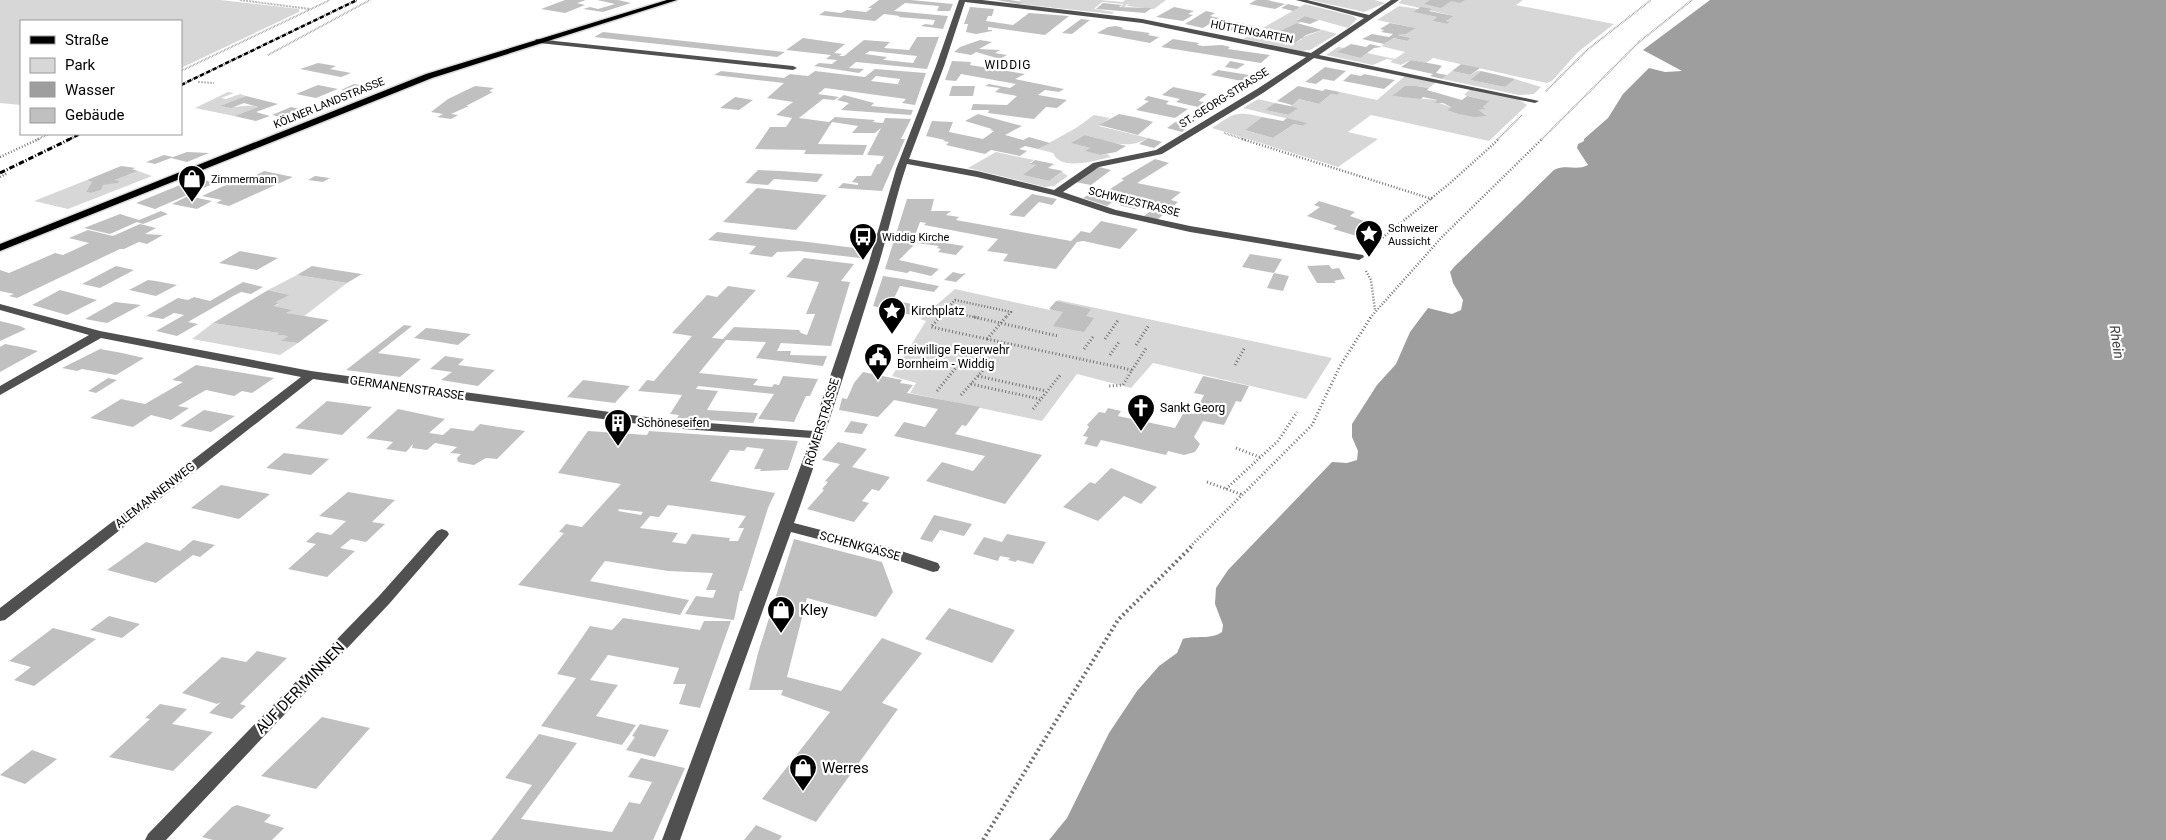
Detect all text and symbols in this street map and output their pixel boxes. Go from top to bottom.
street label: HÜTTENGARTEN [1210,18,1294,46]
legend [20,20,182,135]
text: Straße [65,31,109,49]
text: Park [65,56,96,74]
district label: WIDDIG [984,58,1032,72]
street label: ST.-GEORG-STRASSE [1177,65,1271,131]
street label: KÖLNER LANDSTRASSE [272,75,386,131]
text: Wasser [65,81,115,99]
text: Gebäude [65,106,124,124]
shop icon: Zimmermann [177,164,207,203]
place label: Zimmermann [211,173,277,186]
street label: SCHWEIZSTRASSE [1087,184,1181,220]
place icon: Schweizer Aussicht [1354,219,1384,258]
bus stop icon: Widdig Kirche [848,222,878,261]
place label: Schweizer Aussicht [1388,222,1438,248]
place label: Widdig Kirche [882,231,949,244]
place icon: Kirchplatz [877,296,907,335]
place label: Kirchplatz [911,304,964,318]
water label: Rhein [2106,324,2128,360]
public building icon: Freiwillige Feuerwehr Bornheim - Widdig [863,342,893,381]
place label: Freiwillige Feuerwehr Bornheim - Widdig [897,343,1010,371]
street label: GERMANENSTRASSE [349,373,465,403]
street label: RÖMERSTRASSE [801,376,842,468]
church icon: Sankt Georg [1126,393,1156,432]
place label: Sankt Georg [1160,401,1225,415]
building icon: Schöneseifen [603,408,633,447]
place label: Schöneseifen [637,416,709,430]
street label: ALEMANNENWEG [112,459,198,531]
street label: SCHENKGASSE [818,528,902,564]
shop icon: Kley [766,595,796,634]
place label: Kley [800,601,828,619]
street label: AUF DER MINNEN [252,638,348,738]
shop icon: Werres [788,753,818,792]
place label: Werres [822,759,869,777]

